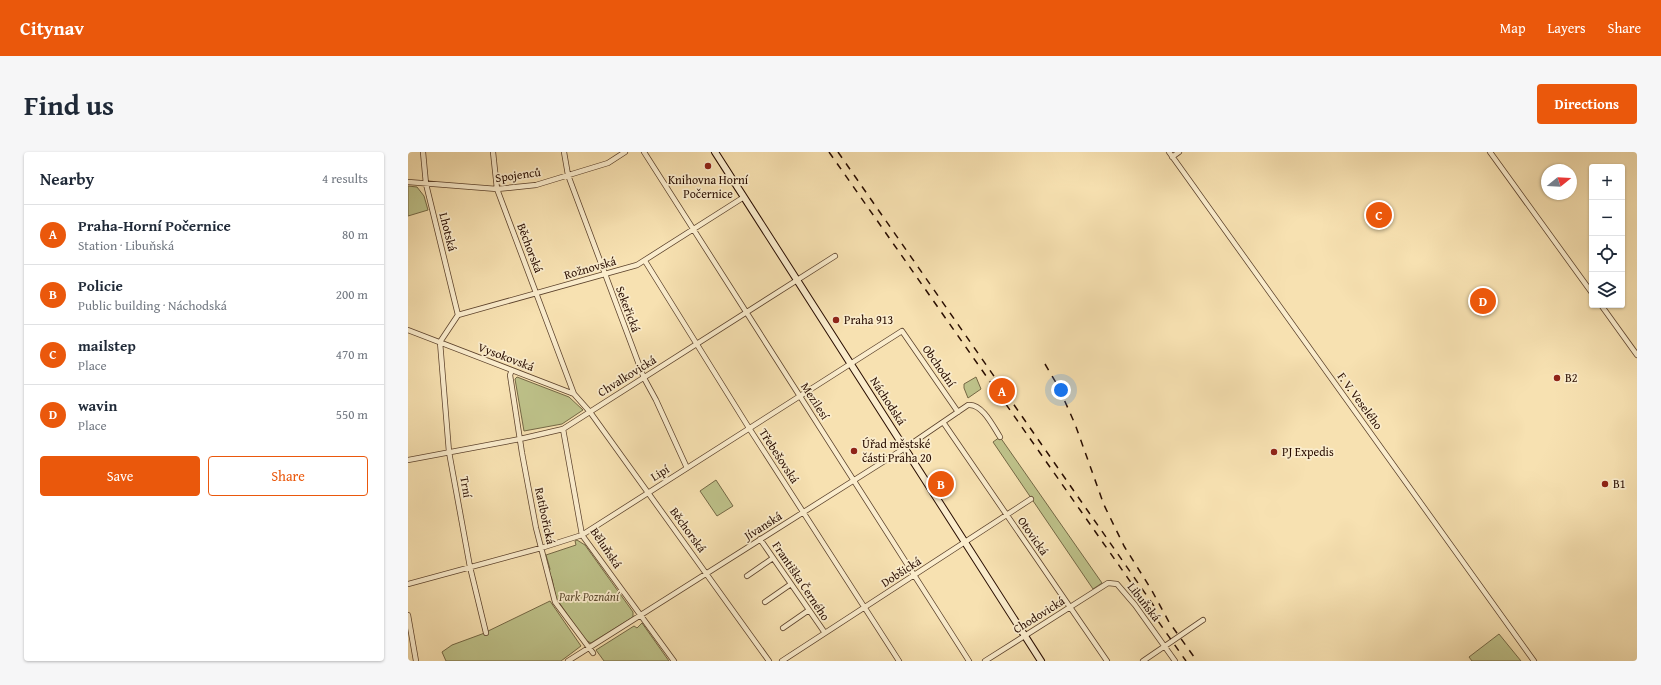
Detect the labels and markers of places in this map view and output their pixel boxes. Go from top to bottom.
marker: Knihovna Horní Počernice [703,161,713,171]
place label: Knihovna Horní Počernice [668,171,749,202]
pin: C [1366,200,1392,230]
pin: D [1470,286,1496,316]
place label: Praha 913 [844,311,894,328]
marker: Praha 913 [831,315,841,325]
place label: B2 [1565,369,1578,386]
marker: B2 [1552,373,1562,383]
pin: A [989,376,1015,406]
place label: Úřad městské části Praha 20 [862,435,932,466]
place label: PJ Expedis [1282,443,1334,460]
marker: Úřad městské části Praha 20 [849,446,859,456]
marker: PJ Expedis [1269,447,1279,457]
pin: B [928,469,954,499]
place label: B1 [1613,475,1626,492]
marker: B1 [1600,479,1610,489]

